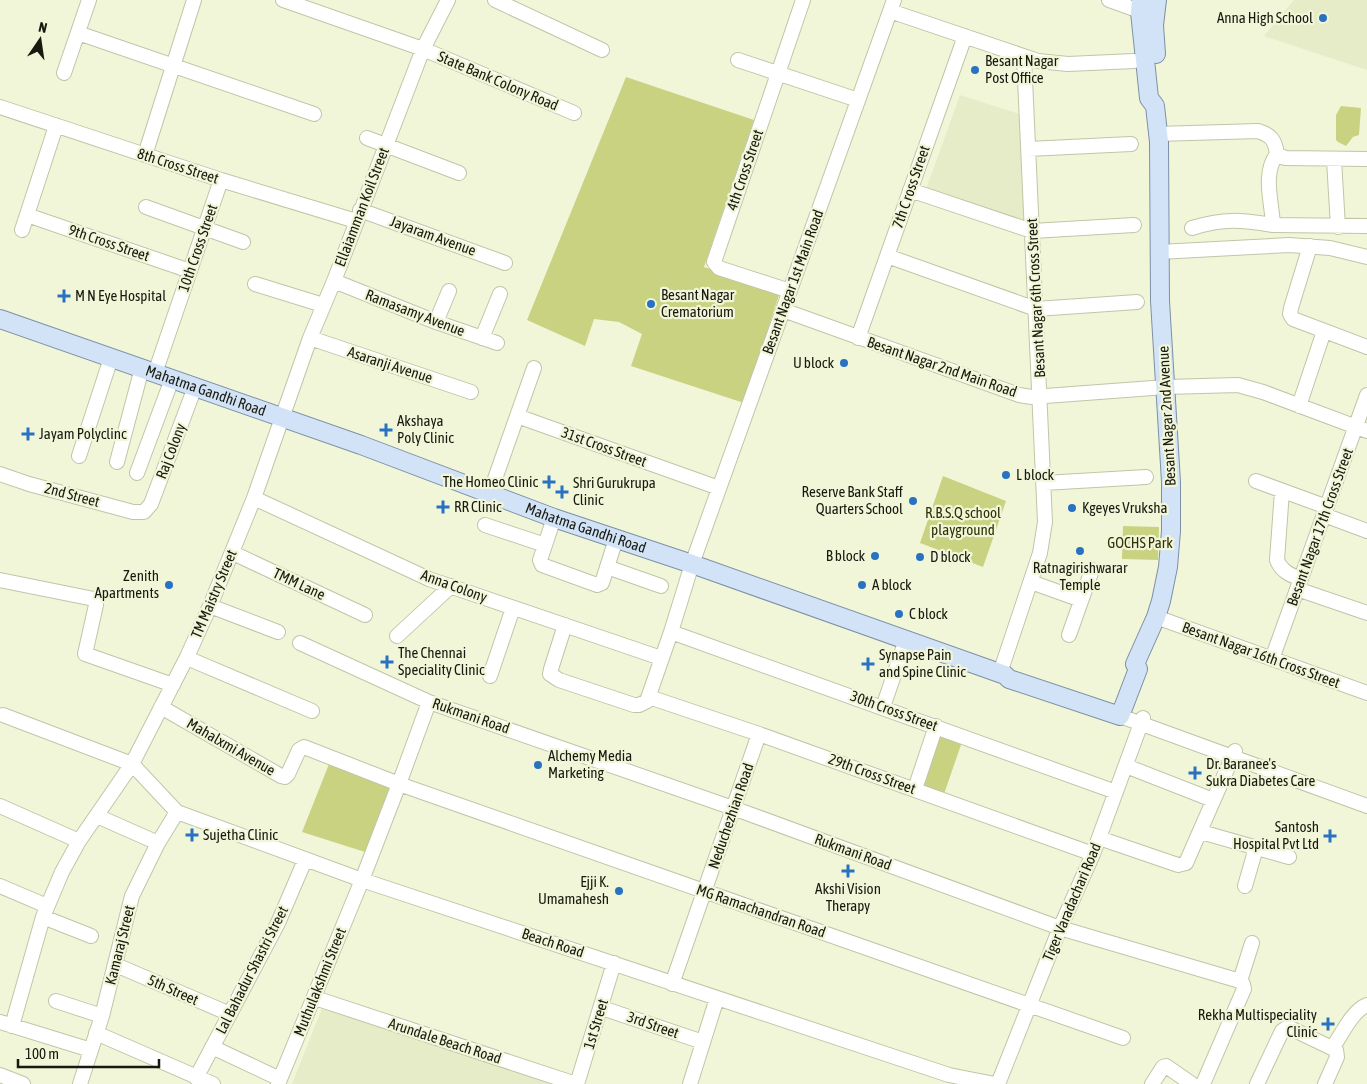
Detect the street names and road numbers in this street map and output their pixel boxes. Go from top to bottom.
street label: State Bank Colony Road [435,47,561,114]
street label: 4th Cross Street [723,127,766,213]
street label: 7th C ross Street [888,143,933,231]
street label: 8th Cross Street [135,144,221,187]
street label: Ellaiamman Koil Street [331,145,392,269]
street label: 10th Cross Street [175,202,220,294]
street label: Besant Nagar 1st Main Road [758,207,827,356]
street label: Jayaram Avenue [388,212,479,259]
street label: Besant Nagar 6th Cross Street [1023,218,1048,378]
street label: 9th Cross Street [66,221,152,264]
street label: Ramasamy Avenue [363,286,467,339]
street label: Besant Nagar 2nd Main Road [865,333,1019,400]
street label: Asaranji Avenue [345,343,435,386]
street label: Besant Nagar 2nd Avenue [1154,345,1179,487]
street label: Mahatma Gandhi Road [144,362,268,419]
street label: Raj Colony [152,421,189,481]
street label: 31st Cross Street [559,423,649,470]
street label: Besant Nagar 17th Cross Street [1283,446,1356,608]
street label: 2nd Street [43,479,102,510]
street label: Mahatma Gandhi Road [523,499,648,556]
street label: TM Maistry Street [187,547,240,641]
street label: TMM Lane [270,564,328,603]
street label: Anna Colony [419,566,490,605]
street label: Besant Nagar 16th Cross Street [1180,618,1342,691]
street label: 30th Cross Street [848,687,940,734]
street label: Rukmani Road [430,694,512,737]
street label: Mahalxmi Avenue [184,714,279,779]
street label: 29th Cross Street [826,750,918,797]
street label: Neduchezhian Road [704,761,757,871]
street label: Rukmani Road [812,830,894,873]
street label: Tiger Varadachari Road [1039,840,1104,963]
street label: MG Ramachandran Road [694,880,828,941]
street label: Kamaraj Street [101,903,138,986]
street label: Lal Bahadur Shastri Street [212,903,291,1036]
street label: Beach Road [520,924,586,961]
street label: Muthulakshmi Street [290,925,349,1039]
street label: 5th Street [145,971,201,1008]
street label: 1st Street [580,997,611,1051]
street label: 3rd Street [625,1008,681,1041]
street label: Arundale Beach Road [387,1014,504,1067]

